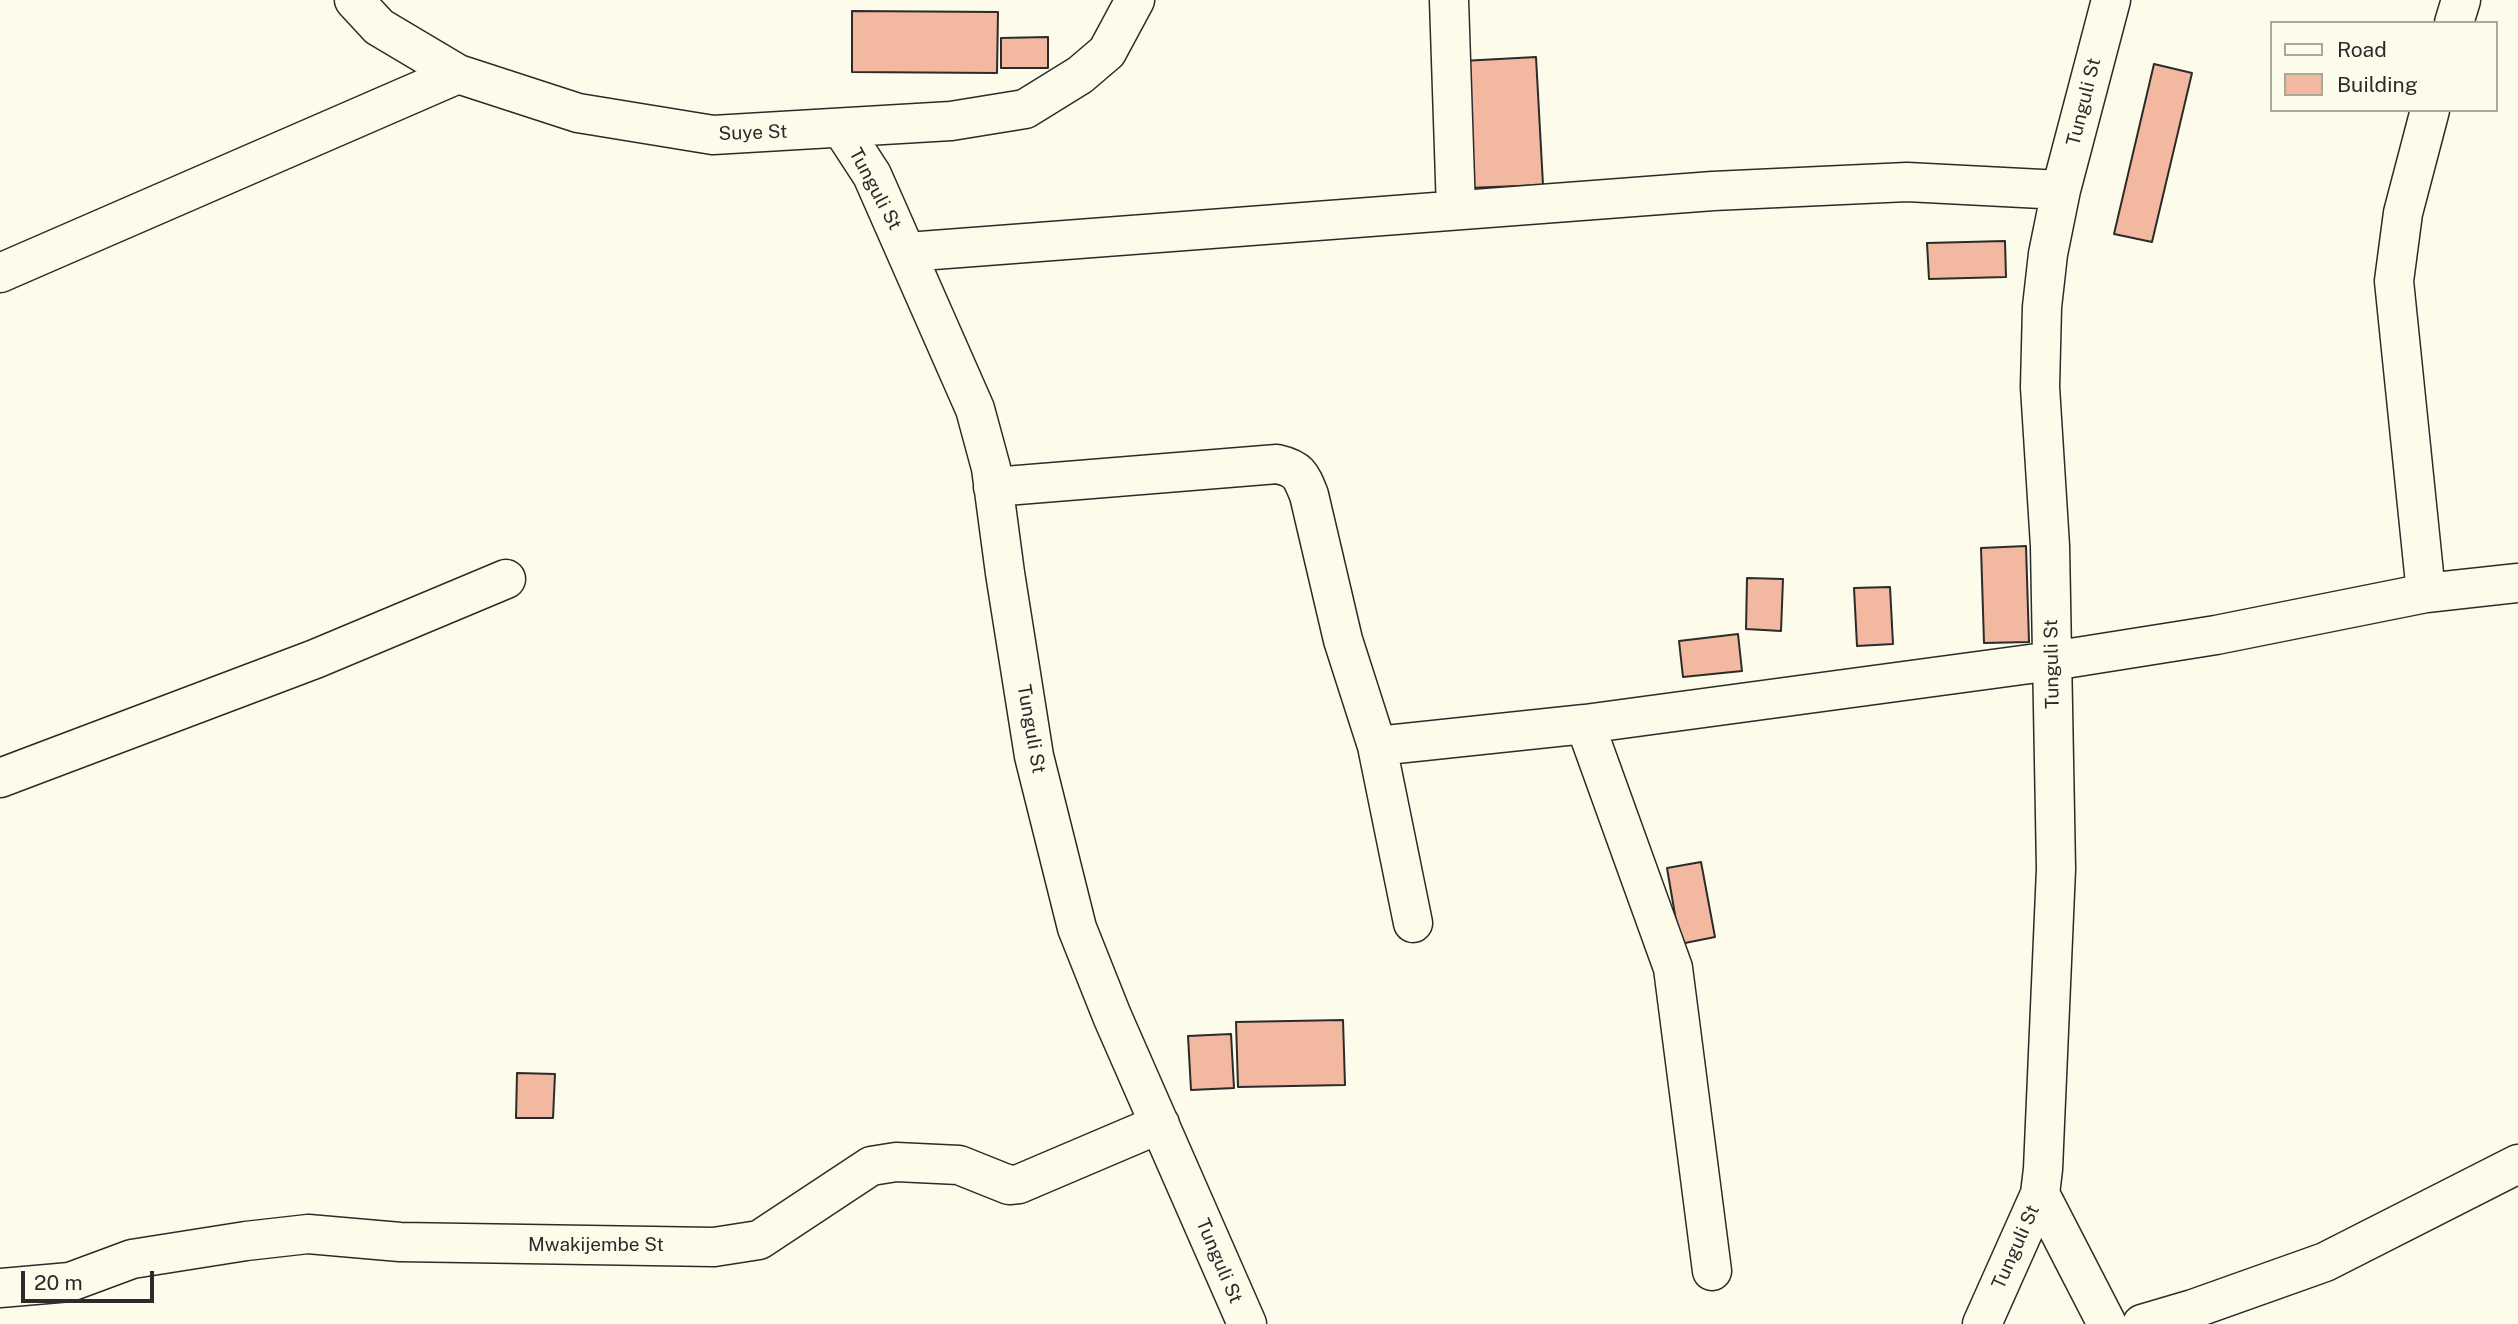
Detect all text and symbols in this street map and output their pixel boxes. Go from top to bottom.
legend [2270,21,2497,112]
text: Road [2337,37,2387,62]
street label: Tunguli St [2062,56,2106,148]
text: Building [2337,72,2418,97]
street label: Suye St [718,120,788,146]
street label: Tunguli St [844,144,906,234]
street label: Tunguli St [2040,619,2064,709]
street label: Tunguli St [1012,683,1050,775]
street label: Tunguli St [1987,1201,2045,1293]
street label: Tunguli St [1191,1215,1247,1307]
street label: Mwakijembe St [528,1234,664,1256]
scale bar [24,1258,158,1302]
text: 20 m [34,1270,83,1295]

